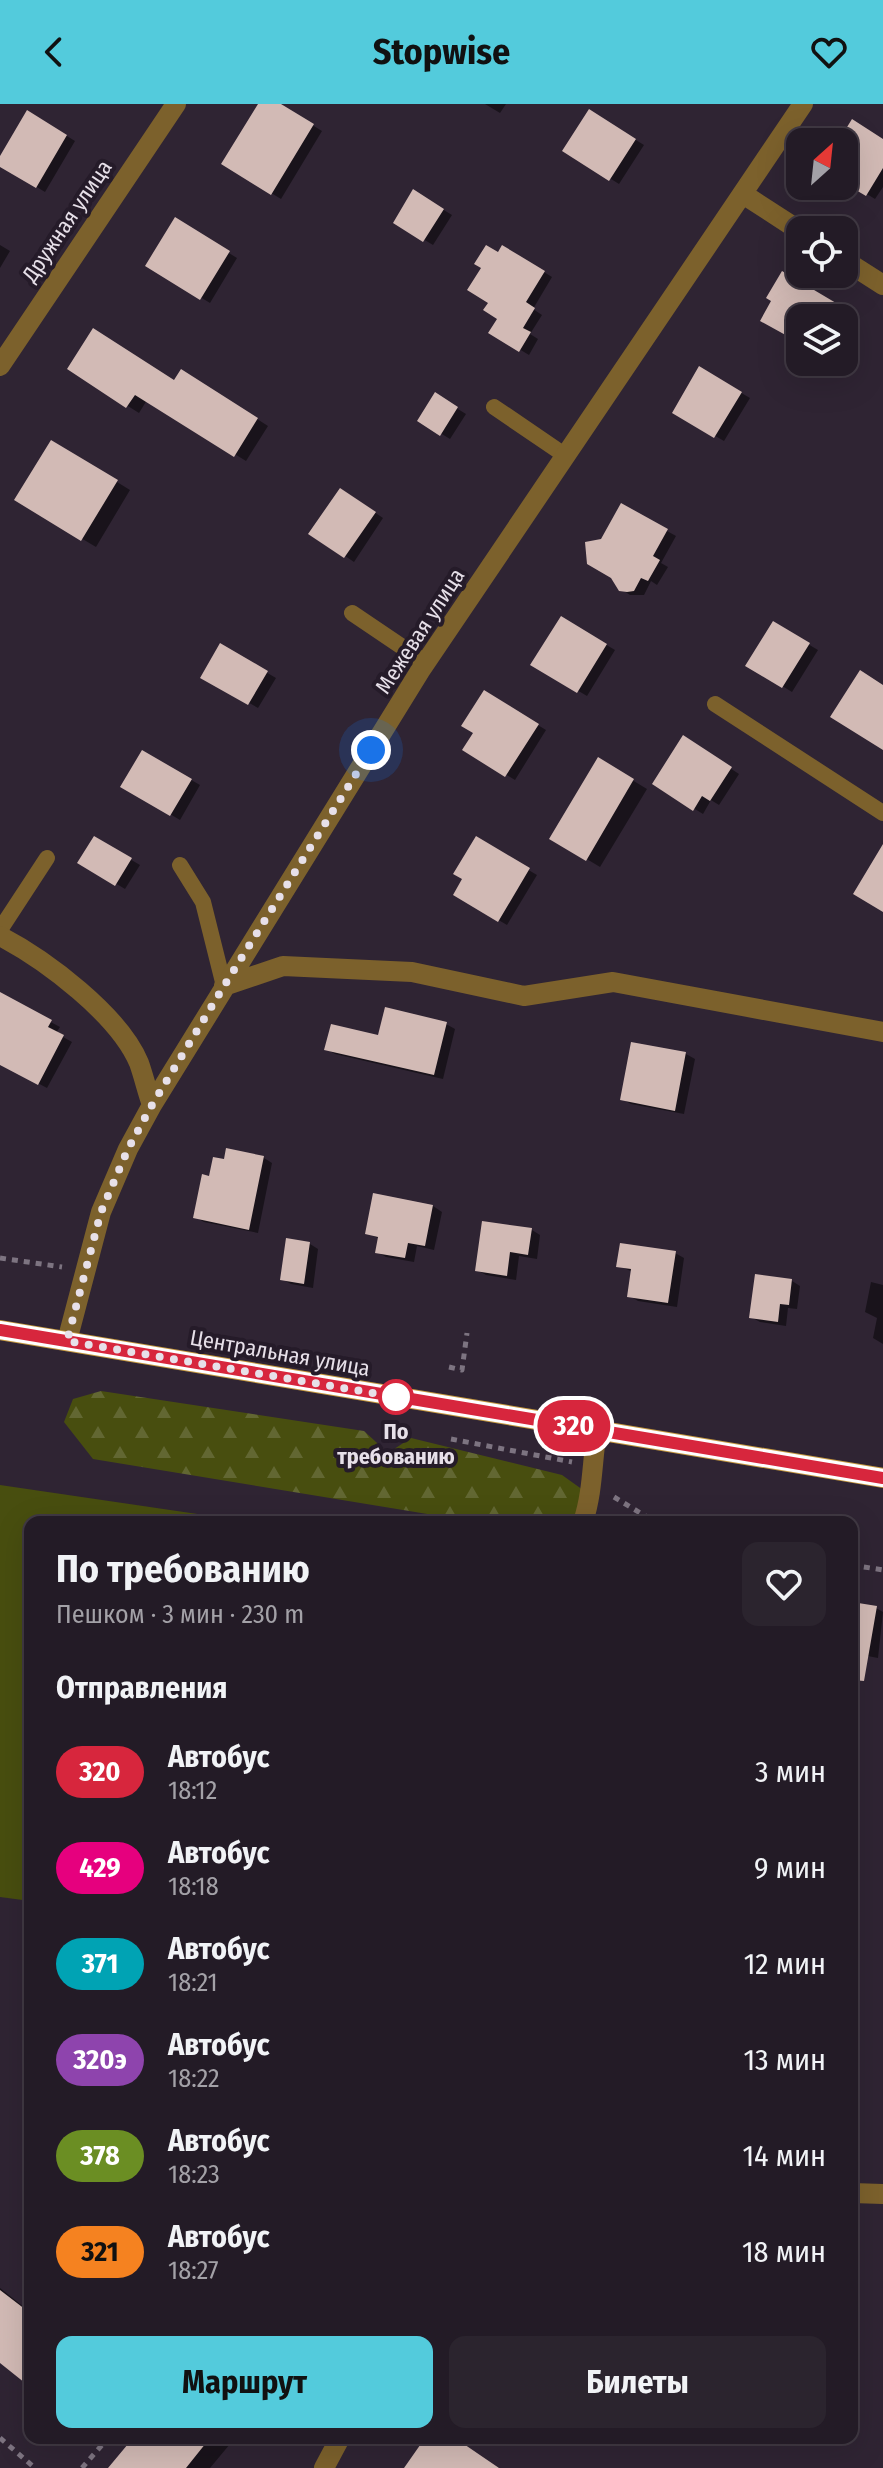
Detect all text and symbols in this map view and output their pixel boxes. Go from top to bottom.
icon: back [32,30,76,74]
text: Stopwise [373,30,510,74]
icon: heart [807,30,851,74]
north arrow [786,128,858,200]
map controls [786,128,858,376]
street label: Дружная улица [16,155,118,288]
button: locate [786,216,858,288]
button: layers [786,304,858,376]
street label: Межевая улица [369,563,471,699]
your location [351,730,391,770]
street label: Центральная улица [188,1324,372,1382]
marker: По требованию [379,1380,413,1414]
line badge: 320 [528,1400,620,1452]
text: 320 [553,1409,595,1442]
place label: По требованию [337,1418,455,1470]
button: heart [742,1542,826,1626]
text: По требованию [56,1546,310,1592]
text: Пешком · 3 мин · 230 m [56,1599,304,1630]
text: Отправления [56,1670,227,1706]
text: Автобус [168,1739,270,1775]
text: 3 мин [755,1754,826,1790]
text: 320 [79,1755,121,1788]
text: 18:12 [168,1775,217,1806]
text: Автобус [168,1835,270,1871]
text: 9 мин [754,1850,826,1886]
text: 429 [79,1851,121,1884]
text: 18:18 [168,1871,219,1902]
text: Автобус [168,1931,270,1967]
text: 12 мин [744,1946,826,1982]
text: 371 [82,1947,118,1980]
text: 18:21 [168,1967,218,1998]
text: Автобус [168,2027,270,2063]
text: 13 мин [743,2042,826,2078]
text: 320э [73,2043,127,2076]
text: 18:22 [168,2063,220,2094]
text: Автобус [168,2123,270,2159]
text: 14 мин [742,2138,826,2174]
text: 378 [80,2139,120,2172]
text: 18:23 [168,2159,220,2190]
text: Автобус [168,2219,270,2255]
text: 18 мин [742,2234,826,2270]
text: 321 [81,2235,119,2268]
text: 18:27 [168,2255,218,2286]
button: Маршрут [56,2336,433,2428]
button: Билеты [449,2336,826,2428]

